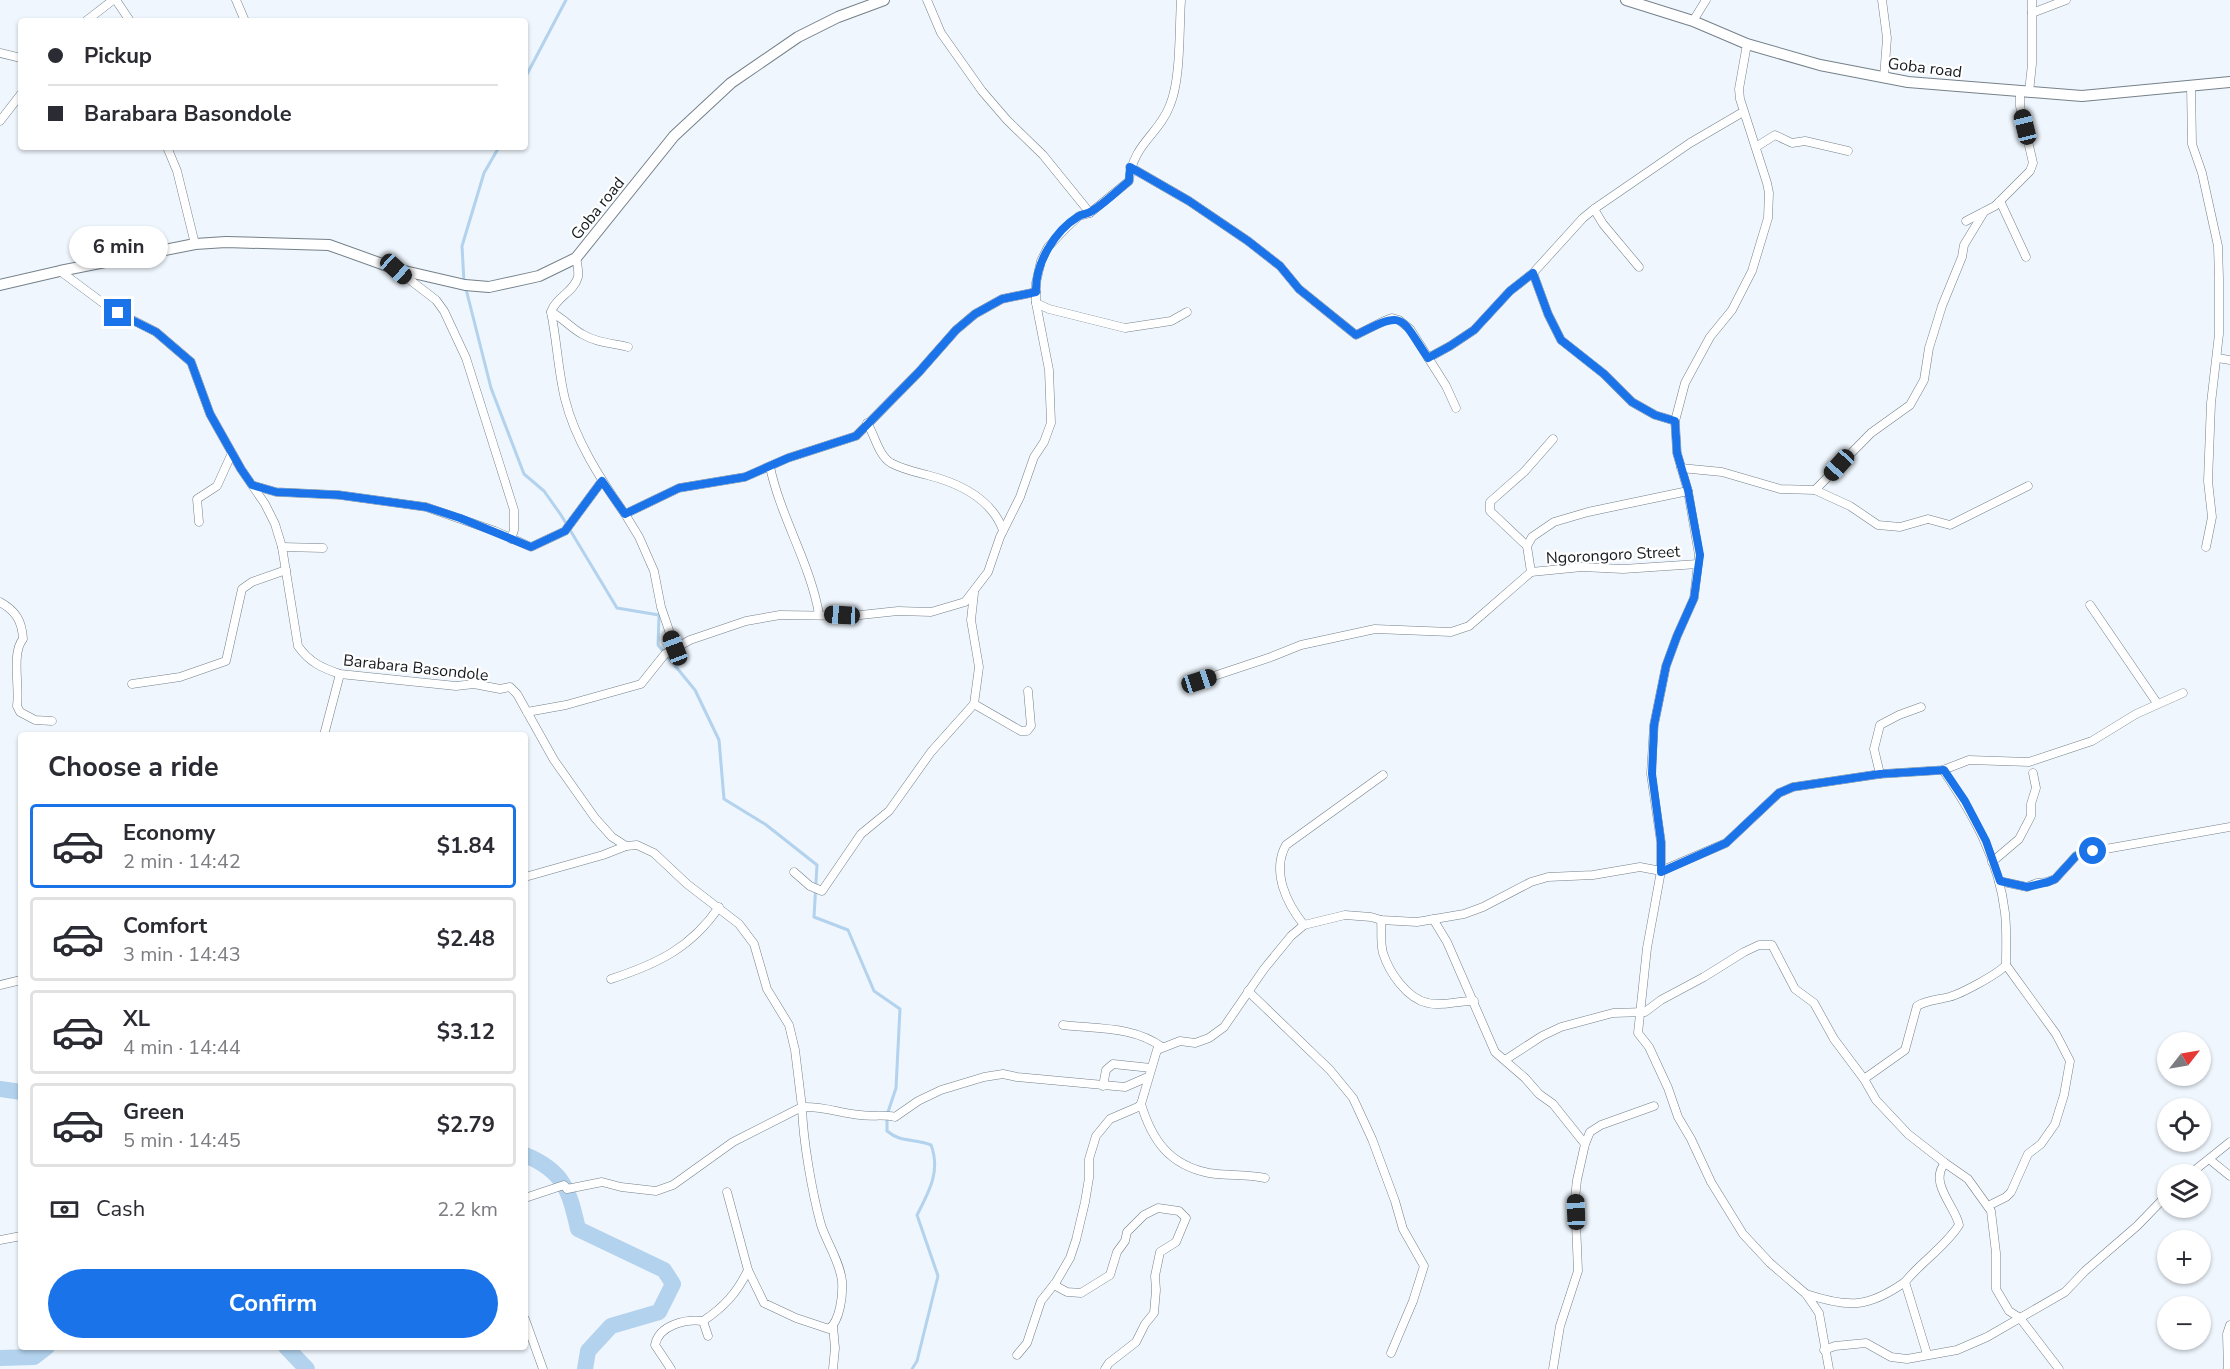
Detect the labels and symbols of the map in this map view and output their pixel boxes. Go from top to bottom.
street label: Goba road [1886,53,1963,83]
car [2012,107,2038,147]
street label: Goba road [566,173,630,245]
callout: 6 min [68,226,168,268]
car [377,250,415,288]
route end [104,299,131,326]
car [1820,446,1858,484]
street label: Ngorongoro Street [1545,540,1681,569]
car [824,605,860,625]
car [660,628,690,668]
street label: Barabara Basondole [342,649,490,687]
car [1179,667,1219,695]
route start [2079,837,2106,864]
north arrow [2157,1032,2211,1086]
car [1566,1194,1586,1230]

